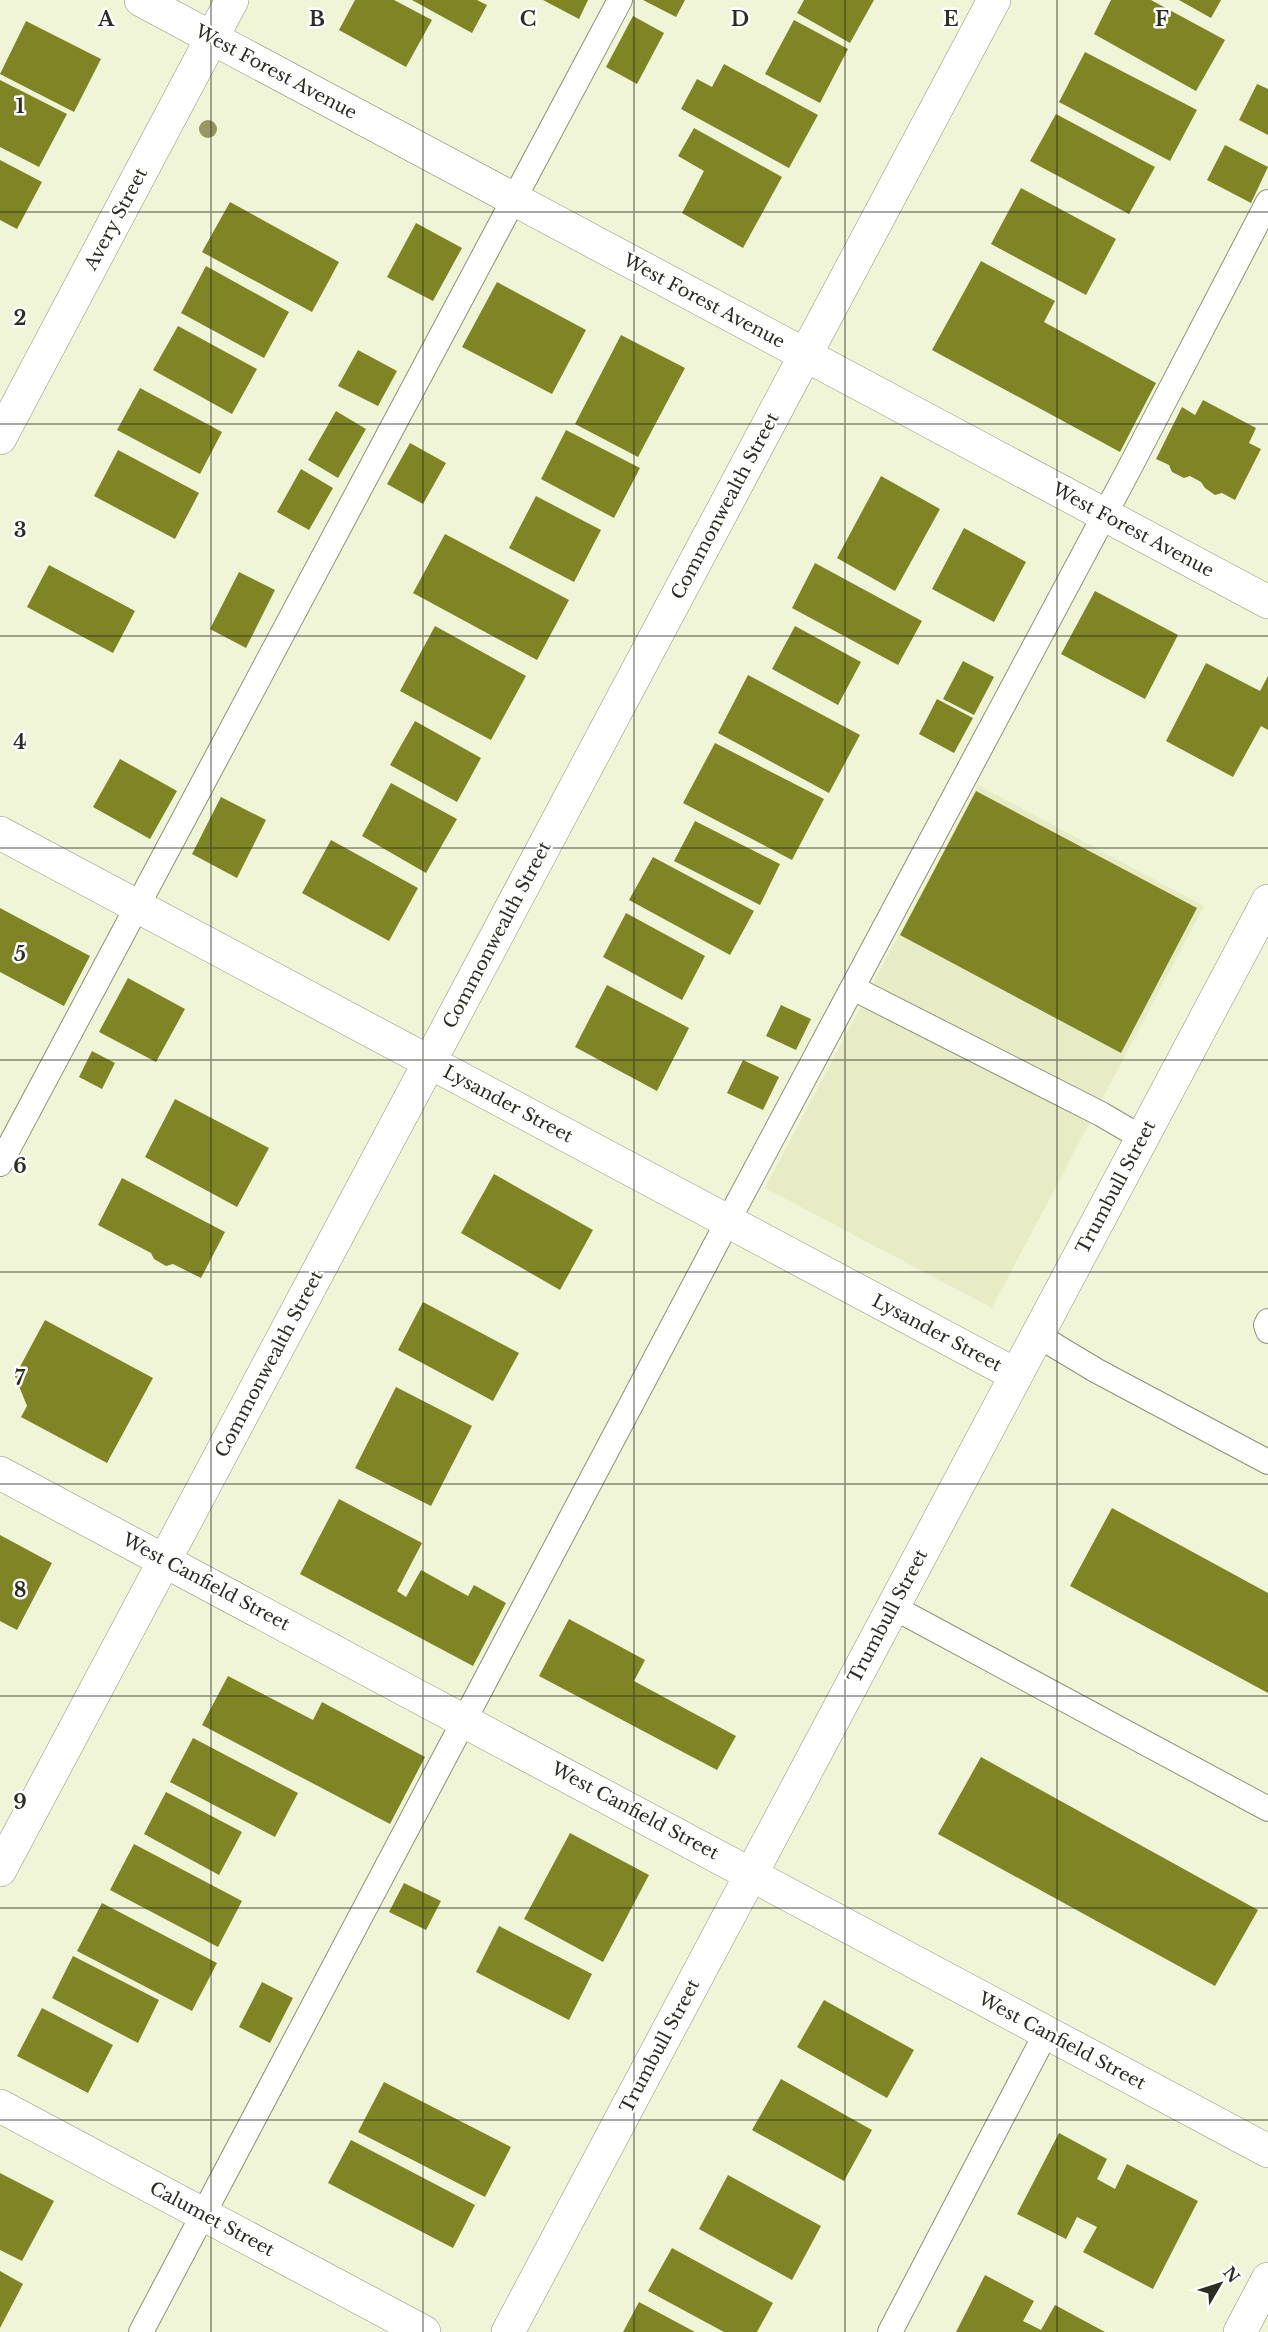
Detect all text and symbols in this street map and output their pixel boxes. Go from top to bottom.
text: A [97,7,115,31]
text: B [309,7,325,31]
text: C [520,7,536,31]
text: D [731,7,749,31]
text: E [943,7,959,31]
text: F [1155,7,1169,31]
street label: West Forest Avenue [190,20,361,124]
text: 1 [16,94,25,118]
street label: Avery Street [79,164,152,275]
street label: West Forest Avenue [618,249,789,353]
text: 2 [13,306,27,330]
street label: Commonwealth Street [666,409,784,603]
street label: West Forest Avenue [1047,478,1218,582]
text: 3 [14,518,26,542]
text: 4 [13,730,27,754]
street label: Commonwealth Street [438,838,556,1032]
text: 5 [14,942,26,966]
street label: Lysander Street [440,1061,577,1147]
street label: Trumbull Street [1072,1116,1161,1257]
text: 6 [13,1154,27,1178]
street label: Commonwealth Street [210,1267,328,1461]
street label: Lysander Street [869,1290,1006,1376]
text: 7 [15,1366,26,1390]
street label: West Canfield Street [118,1528,294,1636]
street label: Trumbull Street [844,1545,933,1686]
text: 8 [14,1578,26,1602]
street label: West Canfield Street [547,1757,723,1865]
text: 9 [13,1790,27,1814]
street label: Trumbull Street [616,1975,705,2116]
street label: West Canfield Street [974,1987,1150,2095]
street label: Calumet Street [146,2177,278,2261]
north arrow [1190,2254,1250,2314]
text: N [1219,2262,1244,2287]

